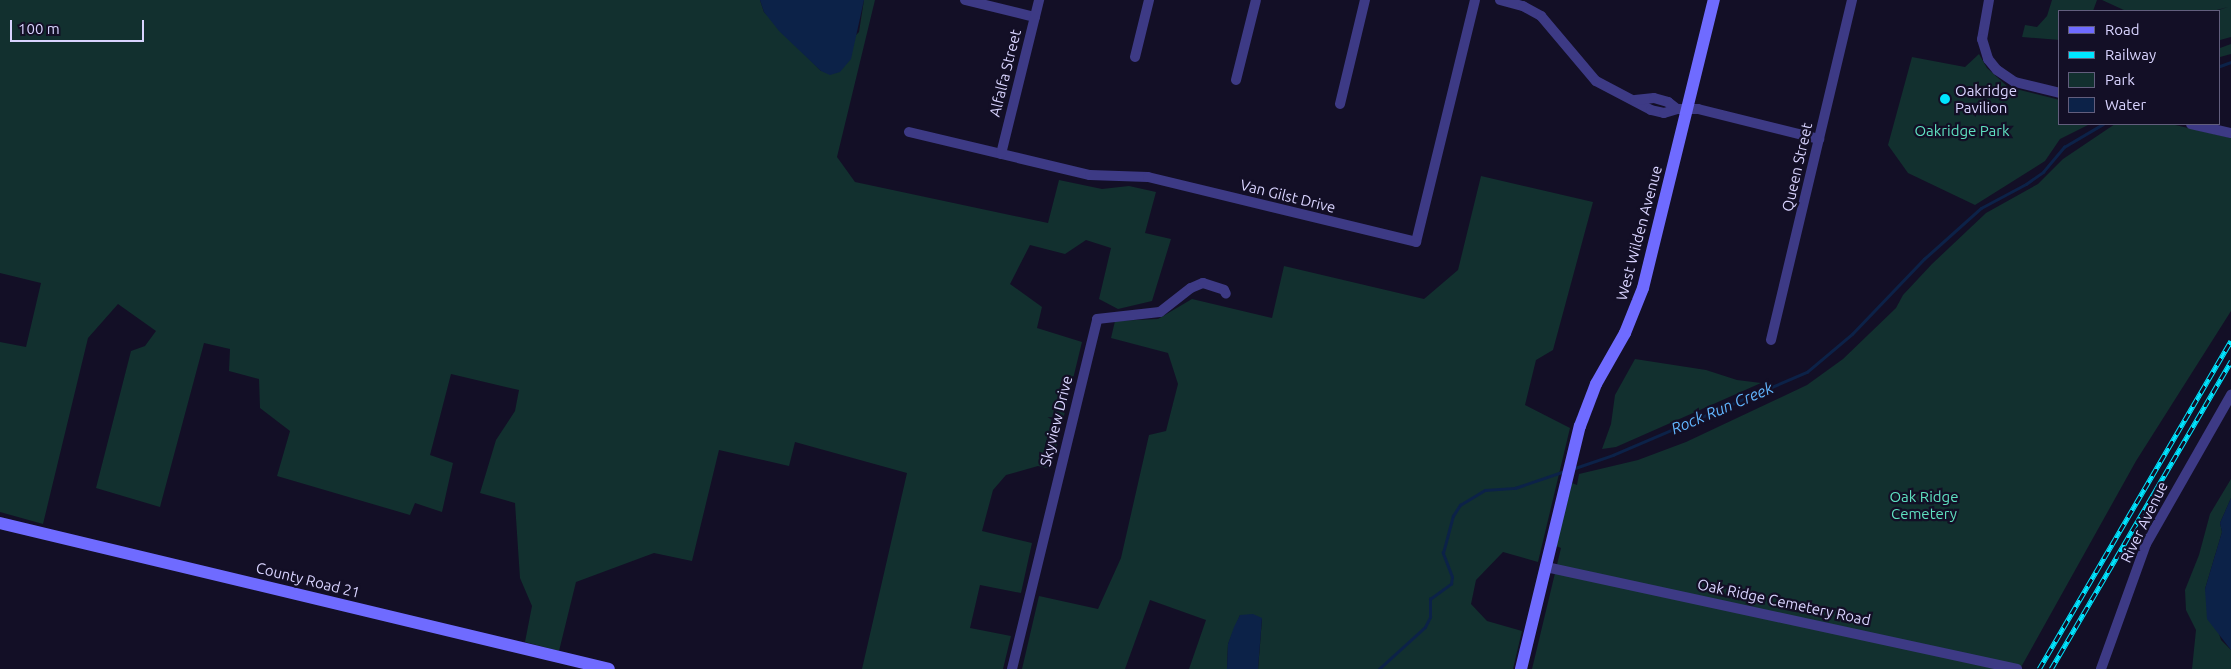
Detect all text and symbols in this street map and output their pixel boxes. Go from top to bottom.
scale bar [12,10,146,42]
legend [2058,10,2221,125]
text: 100 m [18,20,60,37]
text: Road [2105,21,2140,38]
street label: Alfalfa Street [985,27,1025,119]
text: Railway [2105,46,2156,63]
text: Park [2105,71,2135,88]
place label: Oakridge Pavilion [1955,81,2017,116]
marker: Oakridge Pavilion [1939,93,1951,105]
text: Water [2105,96,2146,113]
street label: Queen Street [1778,121,1816,213]
park label: Oakridge Park [1914,122,2010,140]
street label: West Wilden Avenue [1612,163,1666,303]
street label: Van Gilst Drive [1238,175,1338,217]
street label: Skyview Drive [1036,374,1076,468]
water label: Rock Run Creek [1668,378,1776,438]
street label: River Avenue [2117,478,2171,566]
park label: Oak Ridge Cemetery [1889,487,1959,522]
street label: County Road 21 [254,558,362,602]
street label: Oak Ridge Cemetery Road [1696,575,1872,629]

